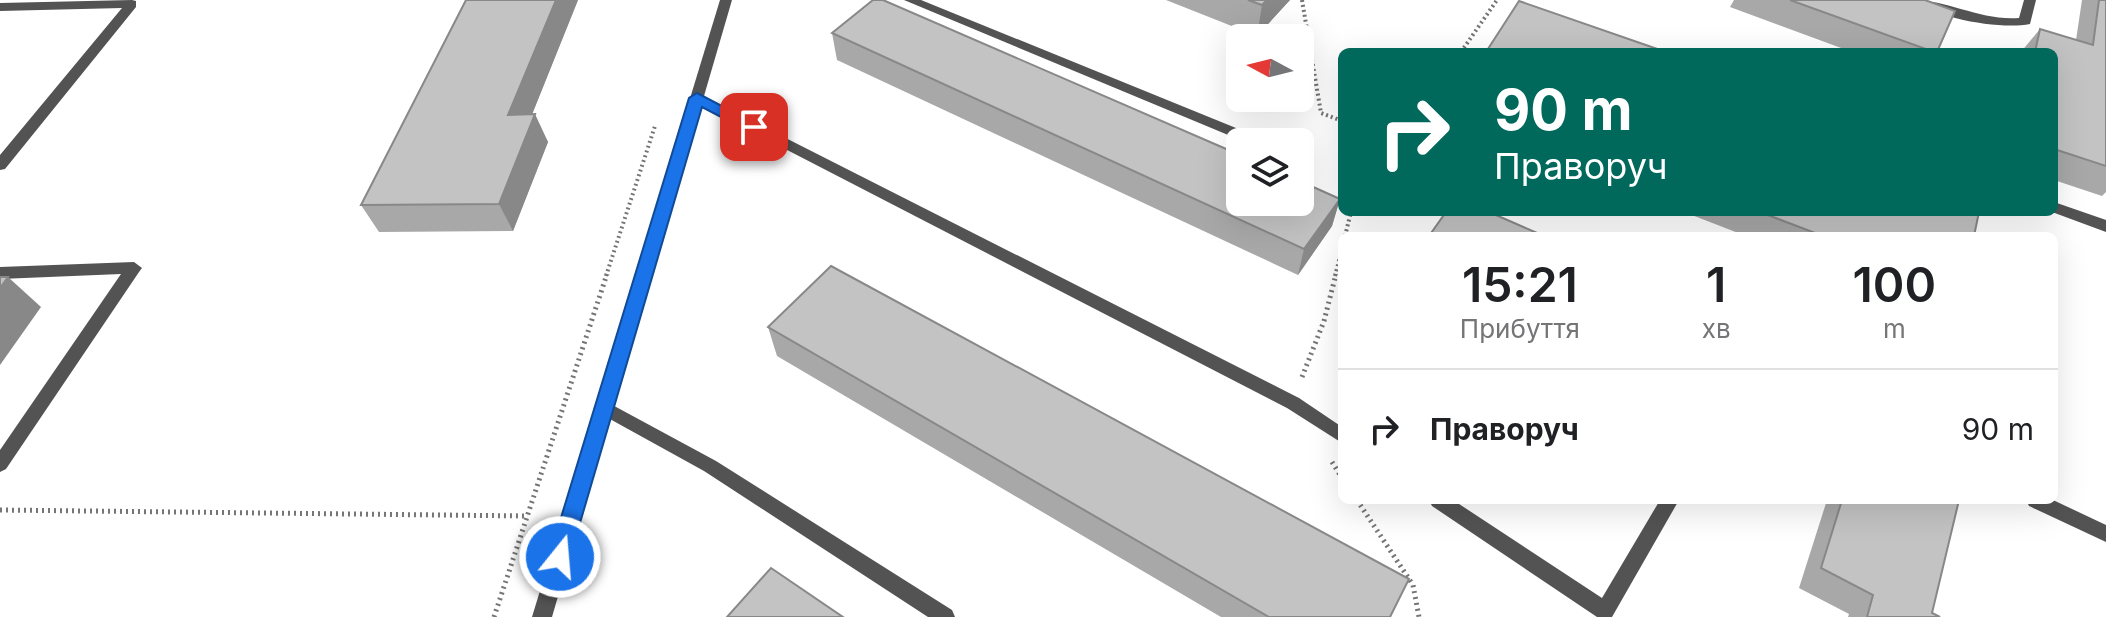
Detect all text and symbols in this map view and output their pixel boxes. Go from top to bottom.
north arrow [1226,24,1314,112]
map controls [1226,24,1314,216]
text: 90 m [1494,76,1633,144]
icon: right [1362,80,1466,184]
pin [720,93,788,161]
icon: arrive [732,105,776,149]
button: layers [1226,128,1314,216]
text: Праворуч [1494,144,1667,188]
text: 15:21 [1462,255,1578,314]
text: 1 [1706,255,1726,314]
text: 100 [1853,255,1936,314]
text: Прибуття [1460,313,1580,344]
text: хв [1702,313,1731,344]
text: m [1883,313,1906,344]
icon: right [1362,407,1406,451]
text: Праворуч [1430,411,1579,447]
text: 90 m [1962,411,2034,447]
position arrow [518,515,602,599]

